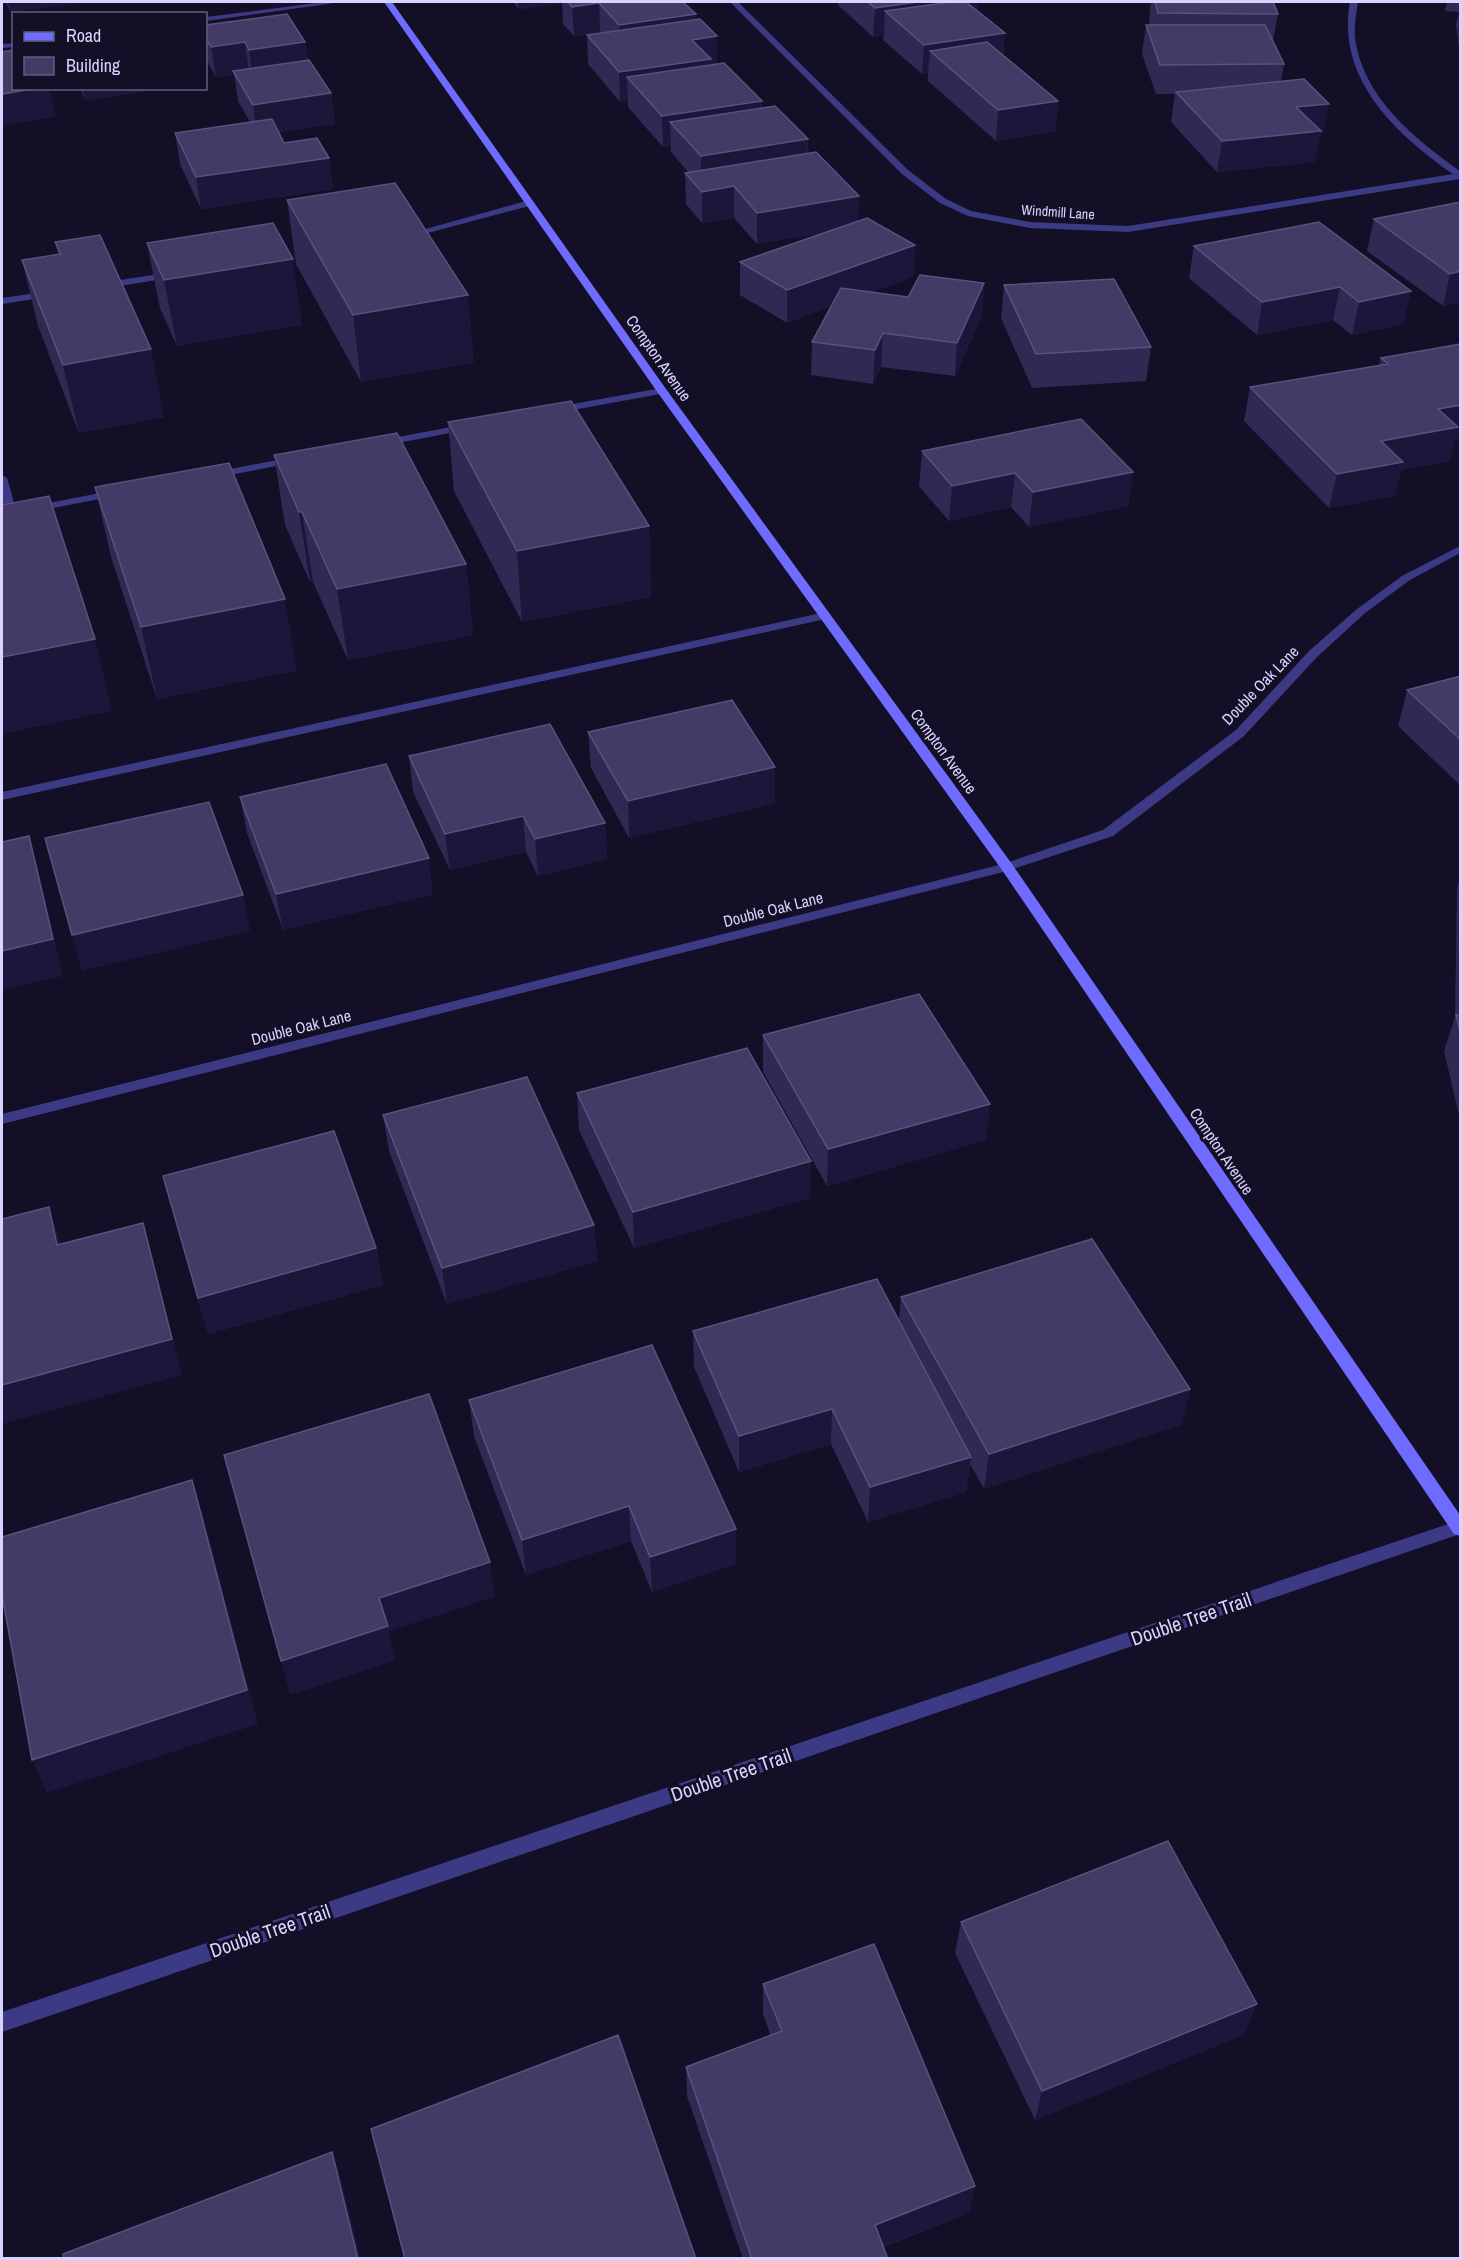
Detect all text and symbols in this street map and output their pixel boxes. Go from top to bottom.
legend [12,12,207,90]
text: Road [66,23,101,48]
text: Building [66,53,121,78]
street label: Windmill Lane [1021,200,1095,224]
street label: Compton Avenue [621,311,697,405]
street label: Double Oak Lane [1217,641,1303,729]
street label: Compton Avenue [906,704,982,798]
street label: Double Oak Lane [721,886,825,932]
street label: Double Oak Lane [249,1004,353,1050]
street label: Compton Avenue [1185,1103,1259,1199]
street label: Double Tree Trail [1127,1585,1255,1652]
street label: Double Tree Trail [667,1741,795,1808]
street label: Double Tree Trail [206,1897,334,1964]

